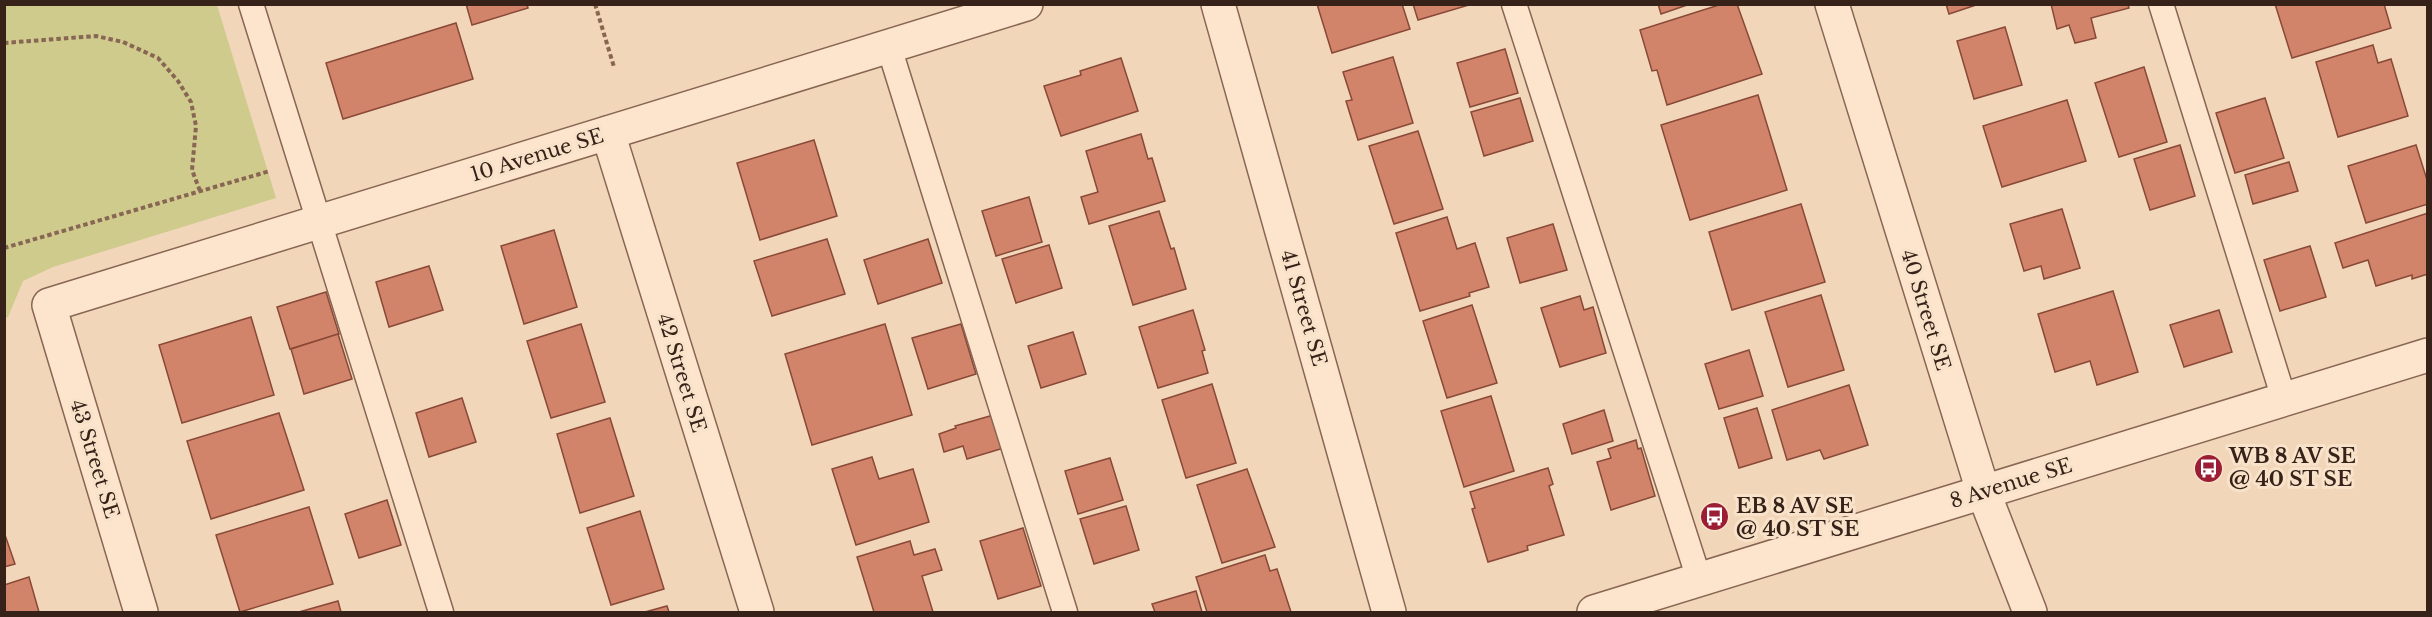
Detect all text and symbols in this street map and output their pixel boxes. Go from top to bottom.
street label: 10 Avenue SE [468,123,606,187]
street label: 41 Street SE [1276,247,1332,369]
street label: 40 Street SE [1896,247,1956,373]
street label: 42 Street SE [653,311,711,435]
street label: 43 Street SE [66,397,124,521]
place label: WB 8 AV SE @ 40 ST SE [2228,444,2356,491]
bus stop icon: WB 8 AV SE @ 40 ST SE [2192,452,2224,484]
street label: 8 Avenue SE [1947,453,2075,513]
place label: EB 8 AV SE @ 40 ST SE [1736,494,1859,541]
bus stop icon: EB 8 AV SE @ 40 ST SE [1699,501,1731,533]

